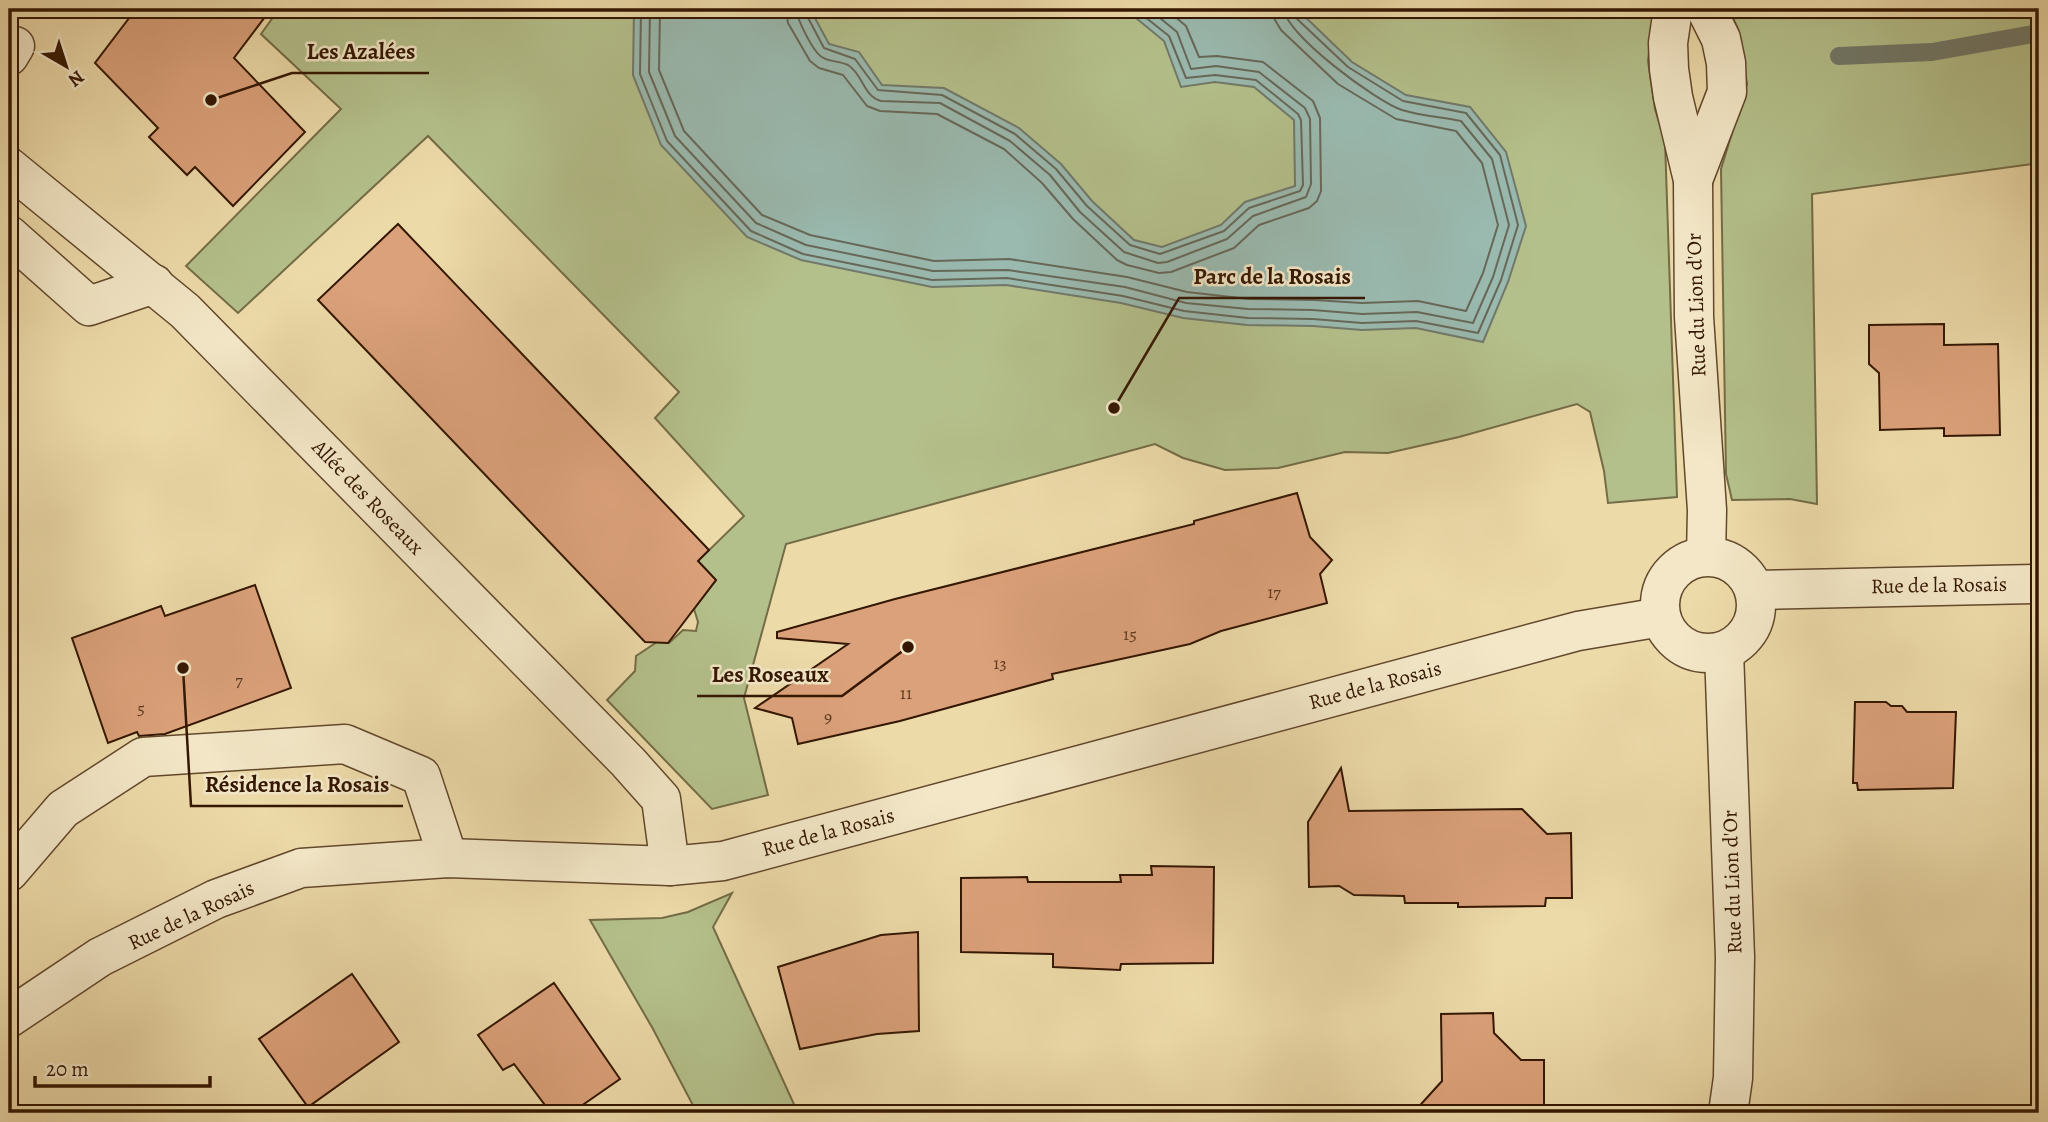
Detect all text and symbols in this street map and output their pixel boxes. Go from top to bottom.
callout: Les Azalées [292,29,429,73]
north arrow [32,32,102,102]
text: Les Azalées [307,36,415,67]
text: N [62,64,90,93]
street label: Rue du Lion d'Or [1679,232,1713,378]
callout: Parc de la Rosais [1179,254,1365,298]
text: Parc de la Rosais [1193,261,1351,292]
street label: Allée des Roseaux [305,433,430,561]
street label: Rue de la Rosais [1871,570,2007,600]
house number: 17 [1267,580,1281,604]
house number: 15 [1123,622,1137,646]
house number: 13 [993,651,1007,675]
callout: Les Roseaux [697,652,842,696]
street label: Rue de la Rosais [1306,654,1444,716]
text: Les Roseaux [711,659,829,690]
house number: 7 [235,668,243,692]
house number: 11 [900,681,912,705]
house number: 5 [137,696,145,720]
house number: 9 [824,705,832,729]
callout: Résidence la Rosais [191,762,403,806]
text: Résidence la Rosais [205,769,389,800]
street label: Rue de la Rosais [759,801,897,863]
street label: Rue du Lion d'Or [1715,809,1749,955]
street label: Rue de la Rosais [123,874,259,956]
scale bar [35,1045,210,1089]
text: 20 m [46,1055,89,1083]

